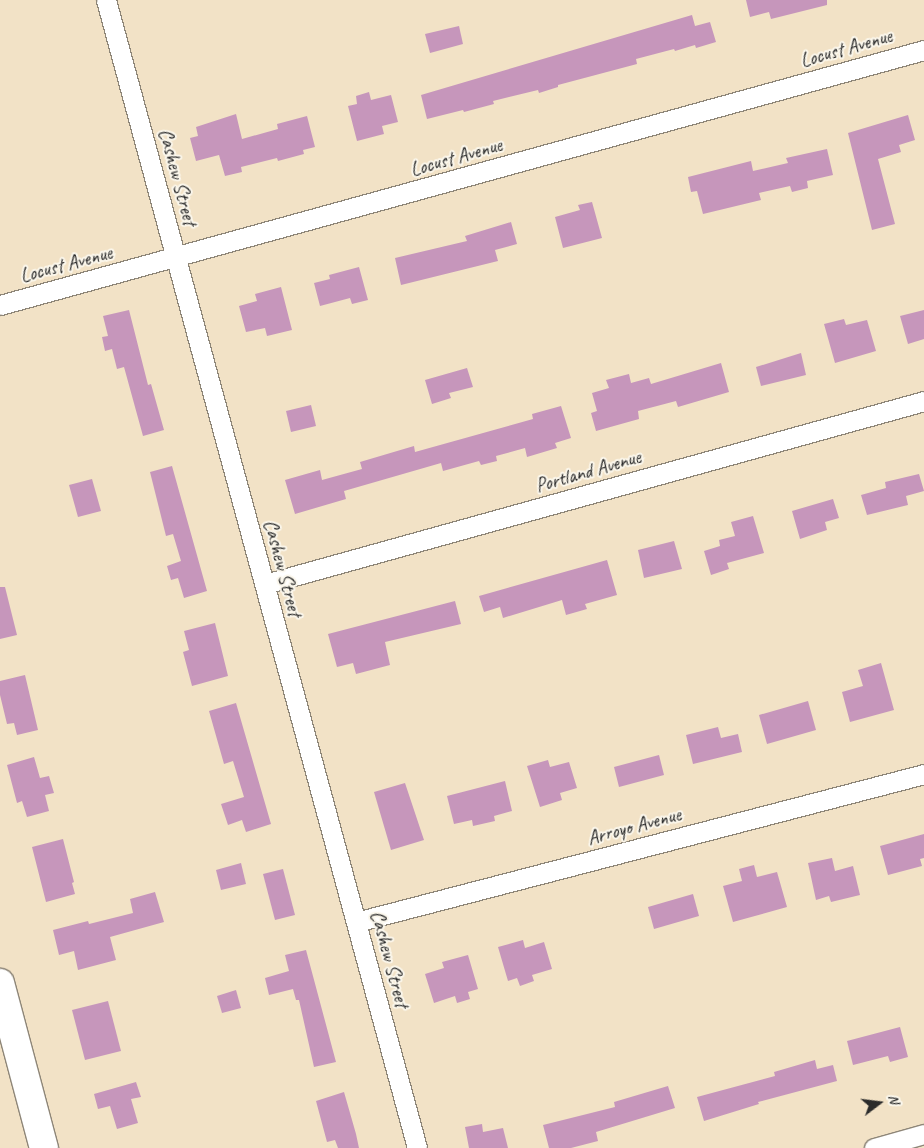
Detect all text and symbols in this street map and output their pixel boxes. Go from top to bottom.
street label: Locust Avenue [797,23,895,73]
street label: Cashew Street [154,126,202,228]
street label: Locust Avenue [407,132,505,182]
street label: Locust Avenue [17,240,115,288]
street label: Portland Avenue [532,444,644,498]
street label: Cashew Street [259,517,307,619]
street label: Arroyo Avenue [585,802,683,850]
street label: Cashew Street [366,908,414,1010]
north arrow [854,1078,904,1128]
text: N [885,1093,903,1105]

